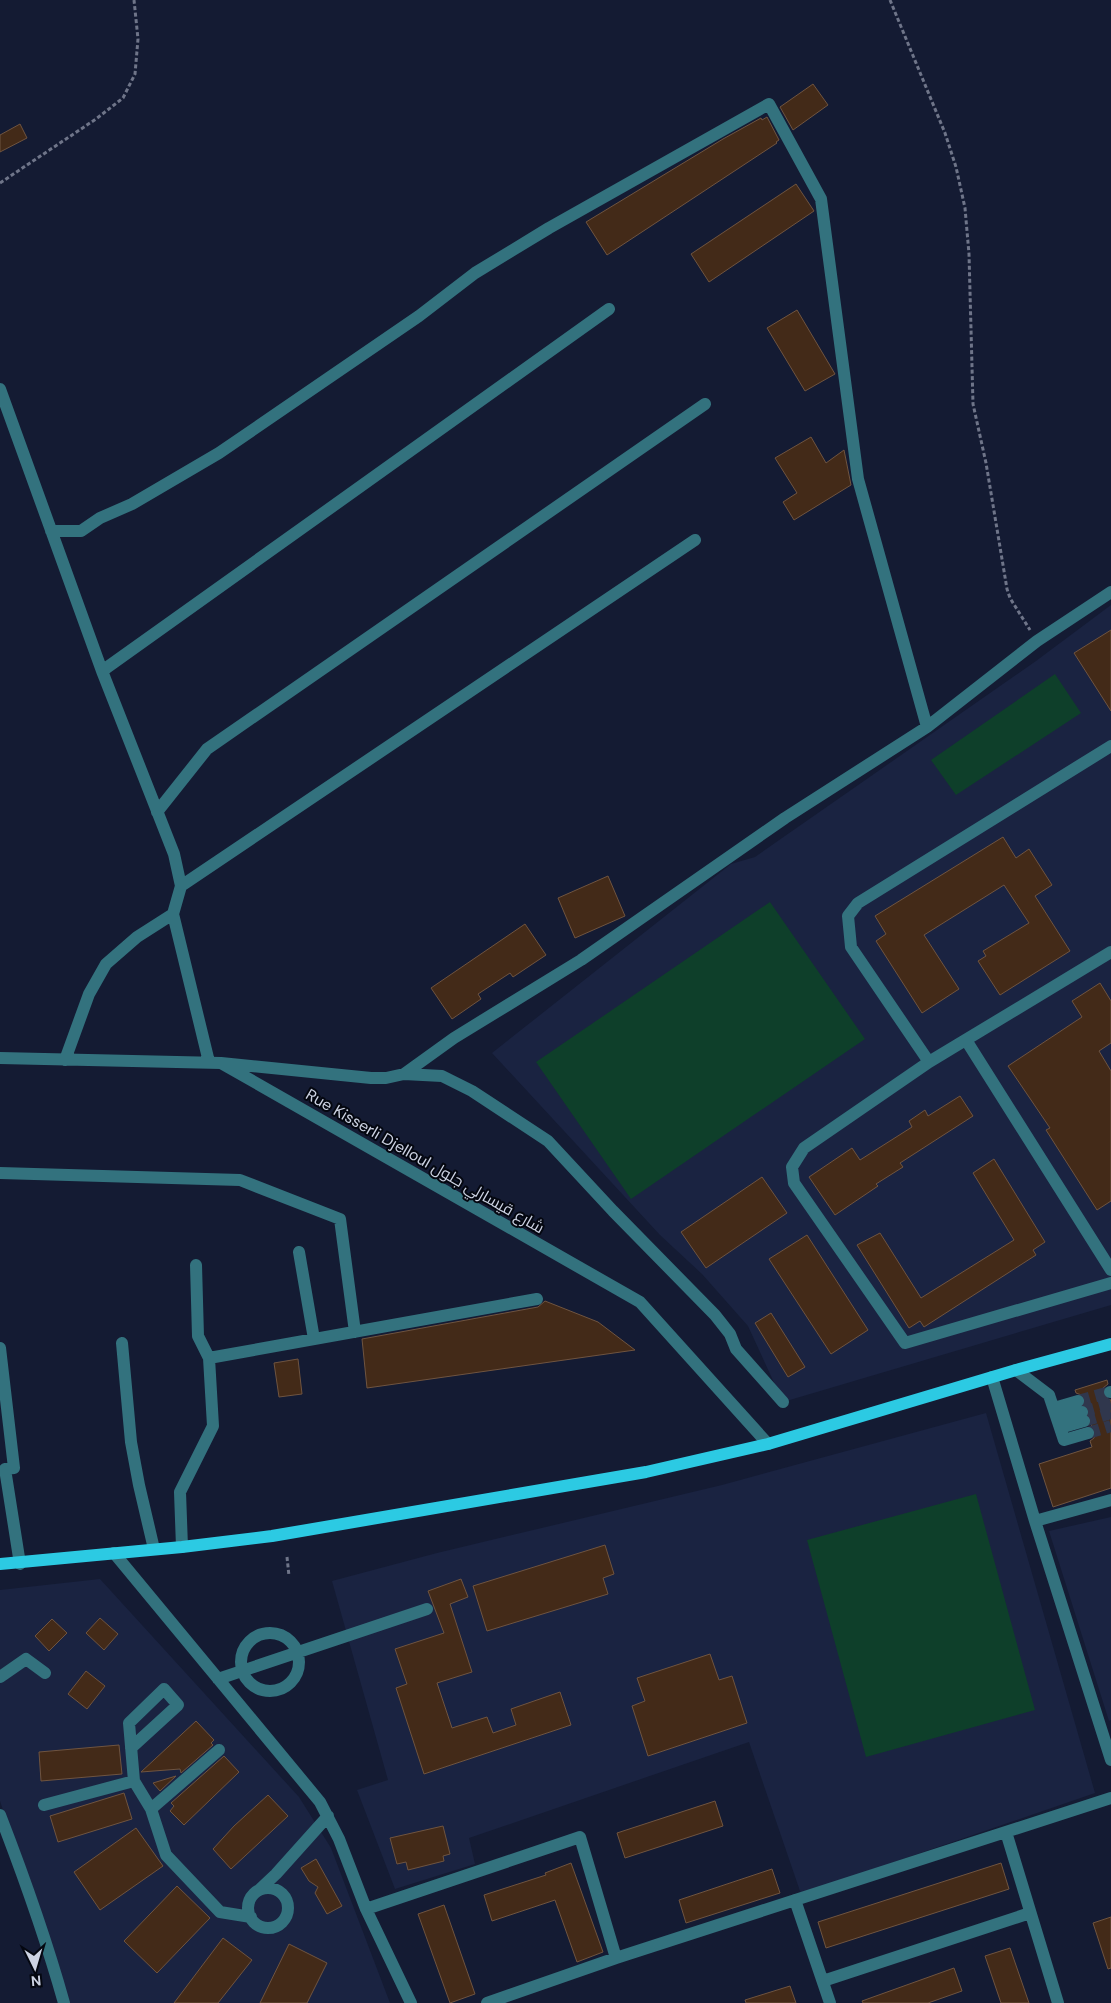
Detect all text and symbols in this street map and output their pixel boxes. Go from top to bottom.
street label: Rue Kisserli Djelloul شارع قيسارلي جلول [300,1084,548,1241]
north arrow [10,1943,60,1993]
text: N [30,1972,42,1990]

